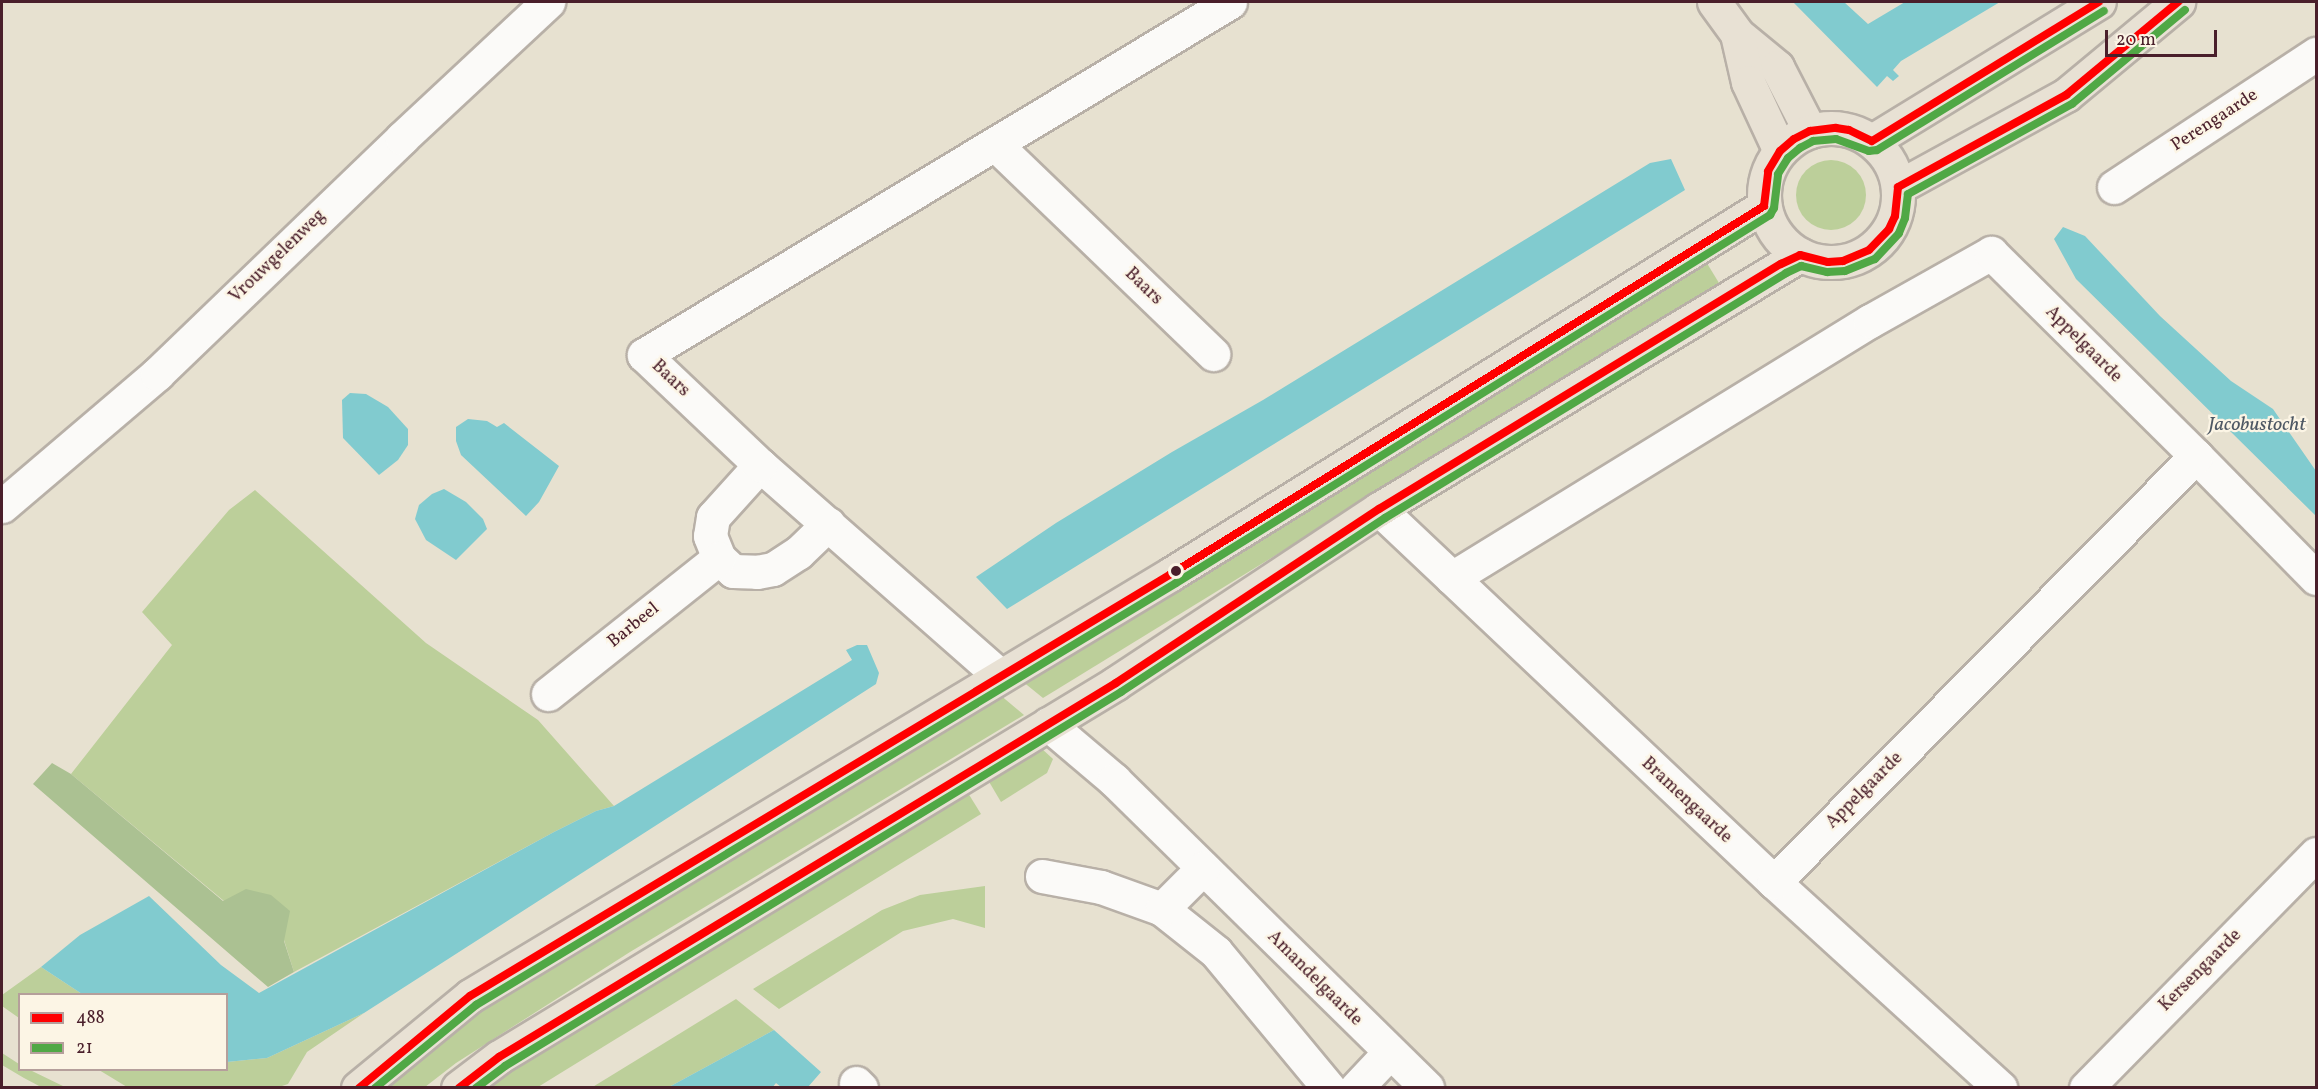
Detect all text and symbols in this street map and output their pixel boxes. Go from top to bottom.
scale bar [2108,18,2220,56]
text: 20 m [2116,28,2156,53]
street label: Perengaarde [2168,85,2262,157]
street label: Vrouwgelenweg [226,206,330,308]
street label: Baars [1120,264,1166,310]
street label: Appelgaarde [2040,302,2126,388]
street label: Baars [646,356,694,402]
water label: Jacobustocht [2208,413,2306,437]
unlabelled marker [1170,565,1182,577]
street label: Barbeel [604,599,664,653]
street label: Appelgaarde [1822,748,1908,834]
street label: Bramengaarde [1636,753,1736,849]
street label: Kersengaarde [2155,925,2247,1017]
street label: Amandelgaarde [1262,927,1366,1031]
legend [18,993,228,1071]
text: 488 [76,1006,105,1031]
text: 21 [76,1036,93,1061]

